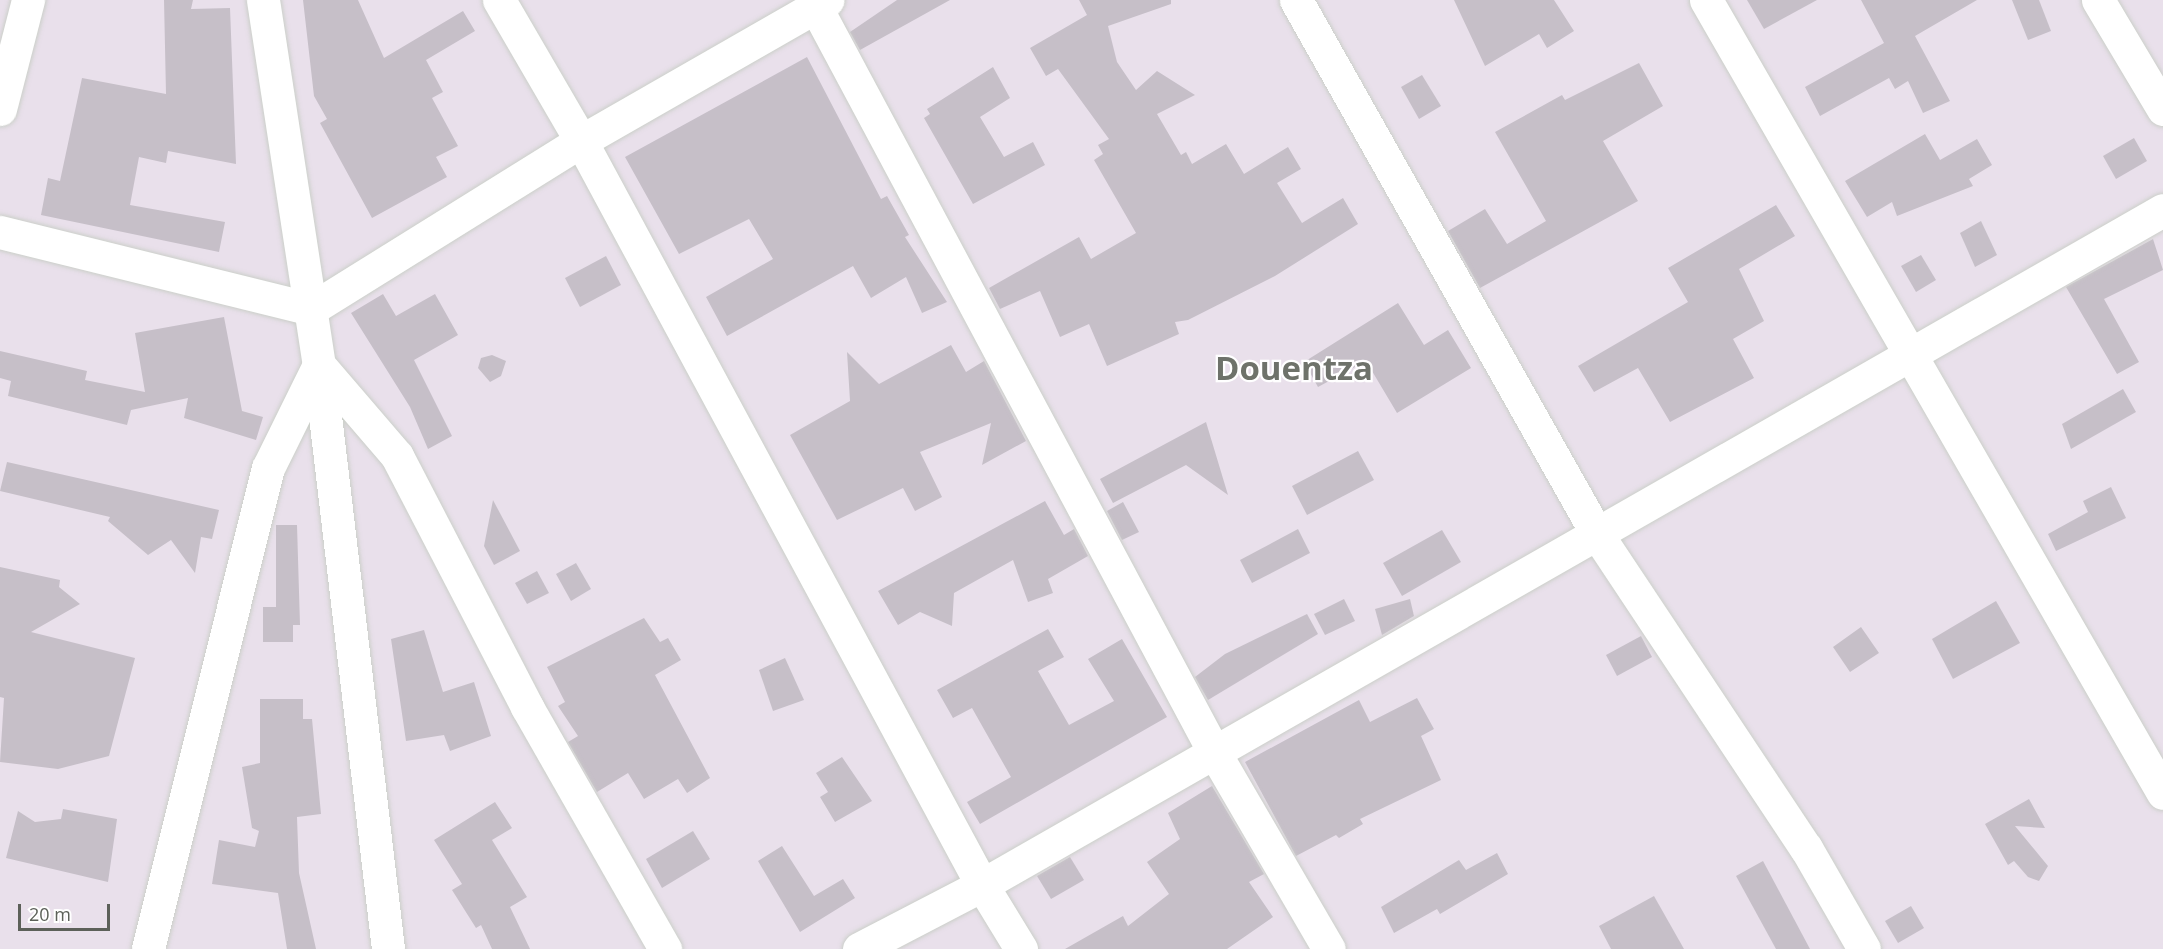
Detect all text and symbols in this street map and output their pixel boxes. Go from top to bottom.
district label: Douentza [1215,348,1373,388]
scale bar [21,892,112,930]
text: 20 m [29,902,71,926]

